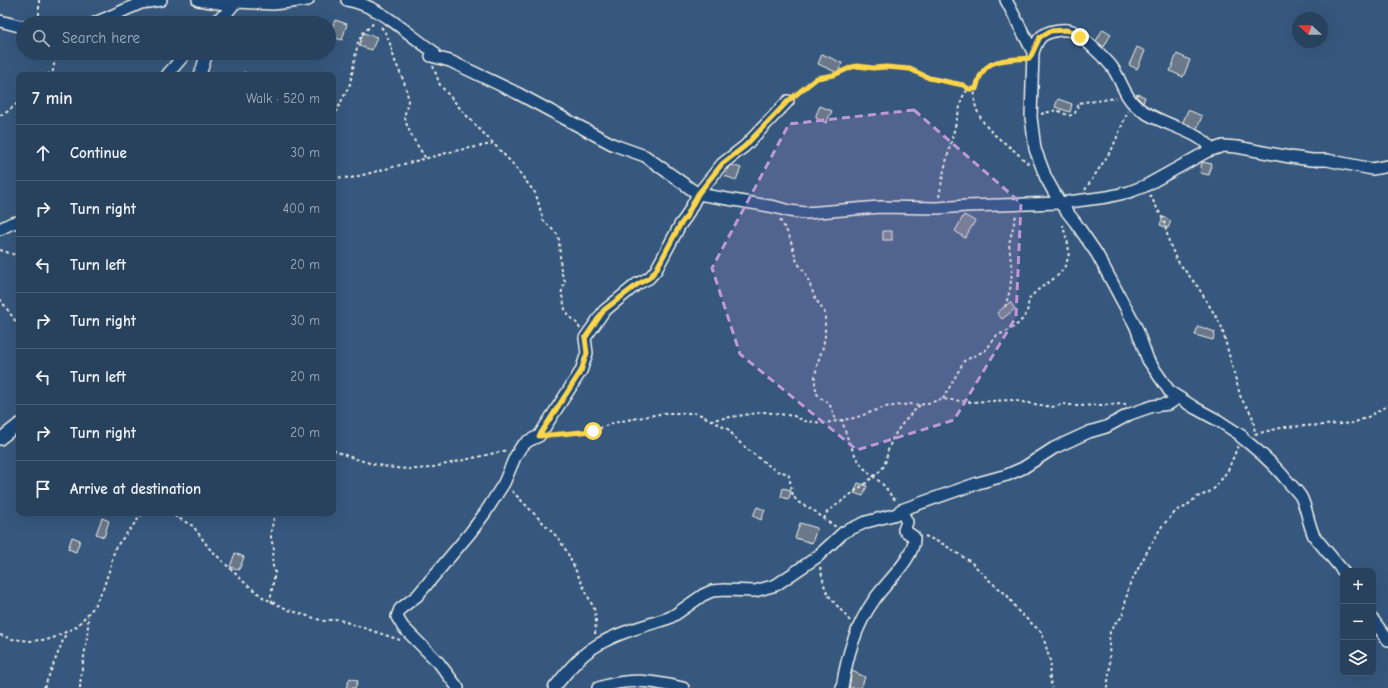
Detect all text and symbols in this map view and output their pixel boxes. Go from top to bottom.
north arrow [1292,12,1328,48]
search box [16,16,336,60]
icon: search [30,27,52,49]
route end [1071,28,1089,46]
text: Search here [62,29,140,47]
text: 7 min [32,89,73,108]
text: Walk · 520 m [246,91,320,106]
icon: ahead [32,142,54,164]
text: Continue [70,144,127,162]
text: 30 m [290,145,320,160]
icon: right [32,198,54,220]
text: Turn right [70,200,136,218]
text: 400 m [283,201,320,216]
icon: left [32,254,54,276]
text: Turn left [70,256,126,274]
text: 20 m [290,257,320,272]
icon: right [32,310,54,332]
text: Turn right [70,312,136,330]
text: 30 m [290,313,320,328]
icon: left [32,366,54,388]
text: Turn left [70,368,126,386]
text: 20 m [290,369,320,384]
icon: right [32,422,54,444]
route start [584,422,602,440]
text: Turn right [70,424,136,442]
text: 20 m [290,425,320,440]
icon: arrive [32,478,54,500]
text: Arrive at destination [70,480,201,498]
map controls [1340,568,1376,676]
button: + [1340,568,1376,604]
button: − [1340,604,1376,640]
button: layers [1340,640,1376,676]

